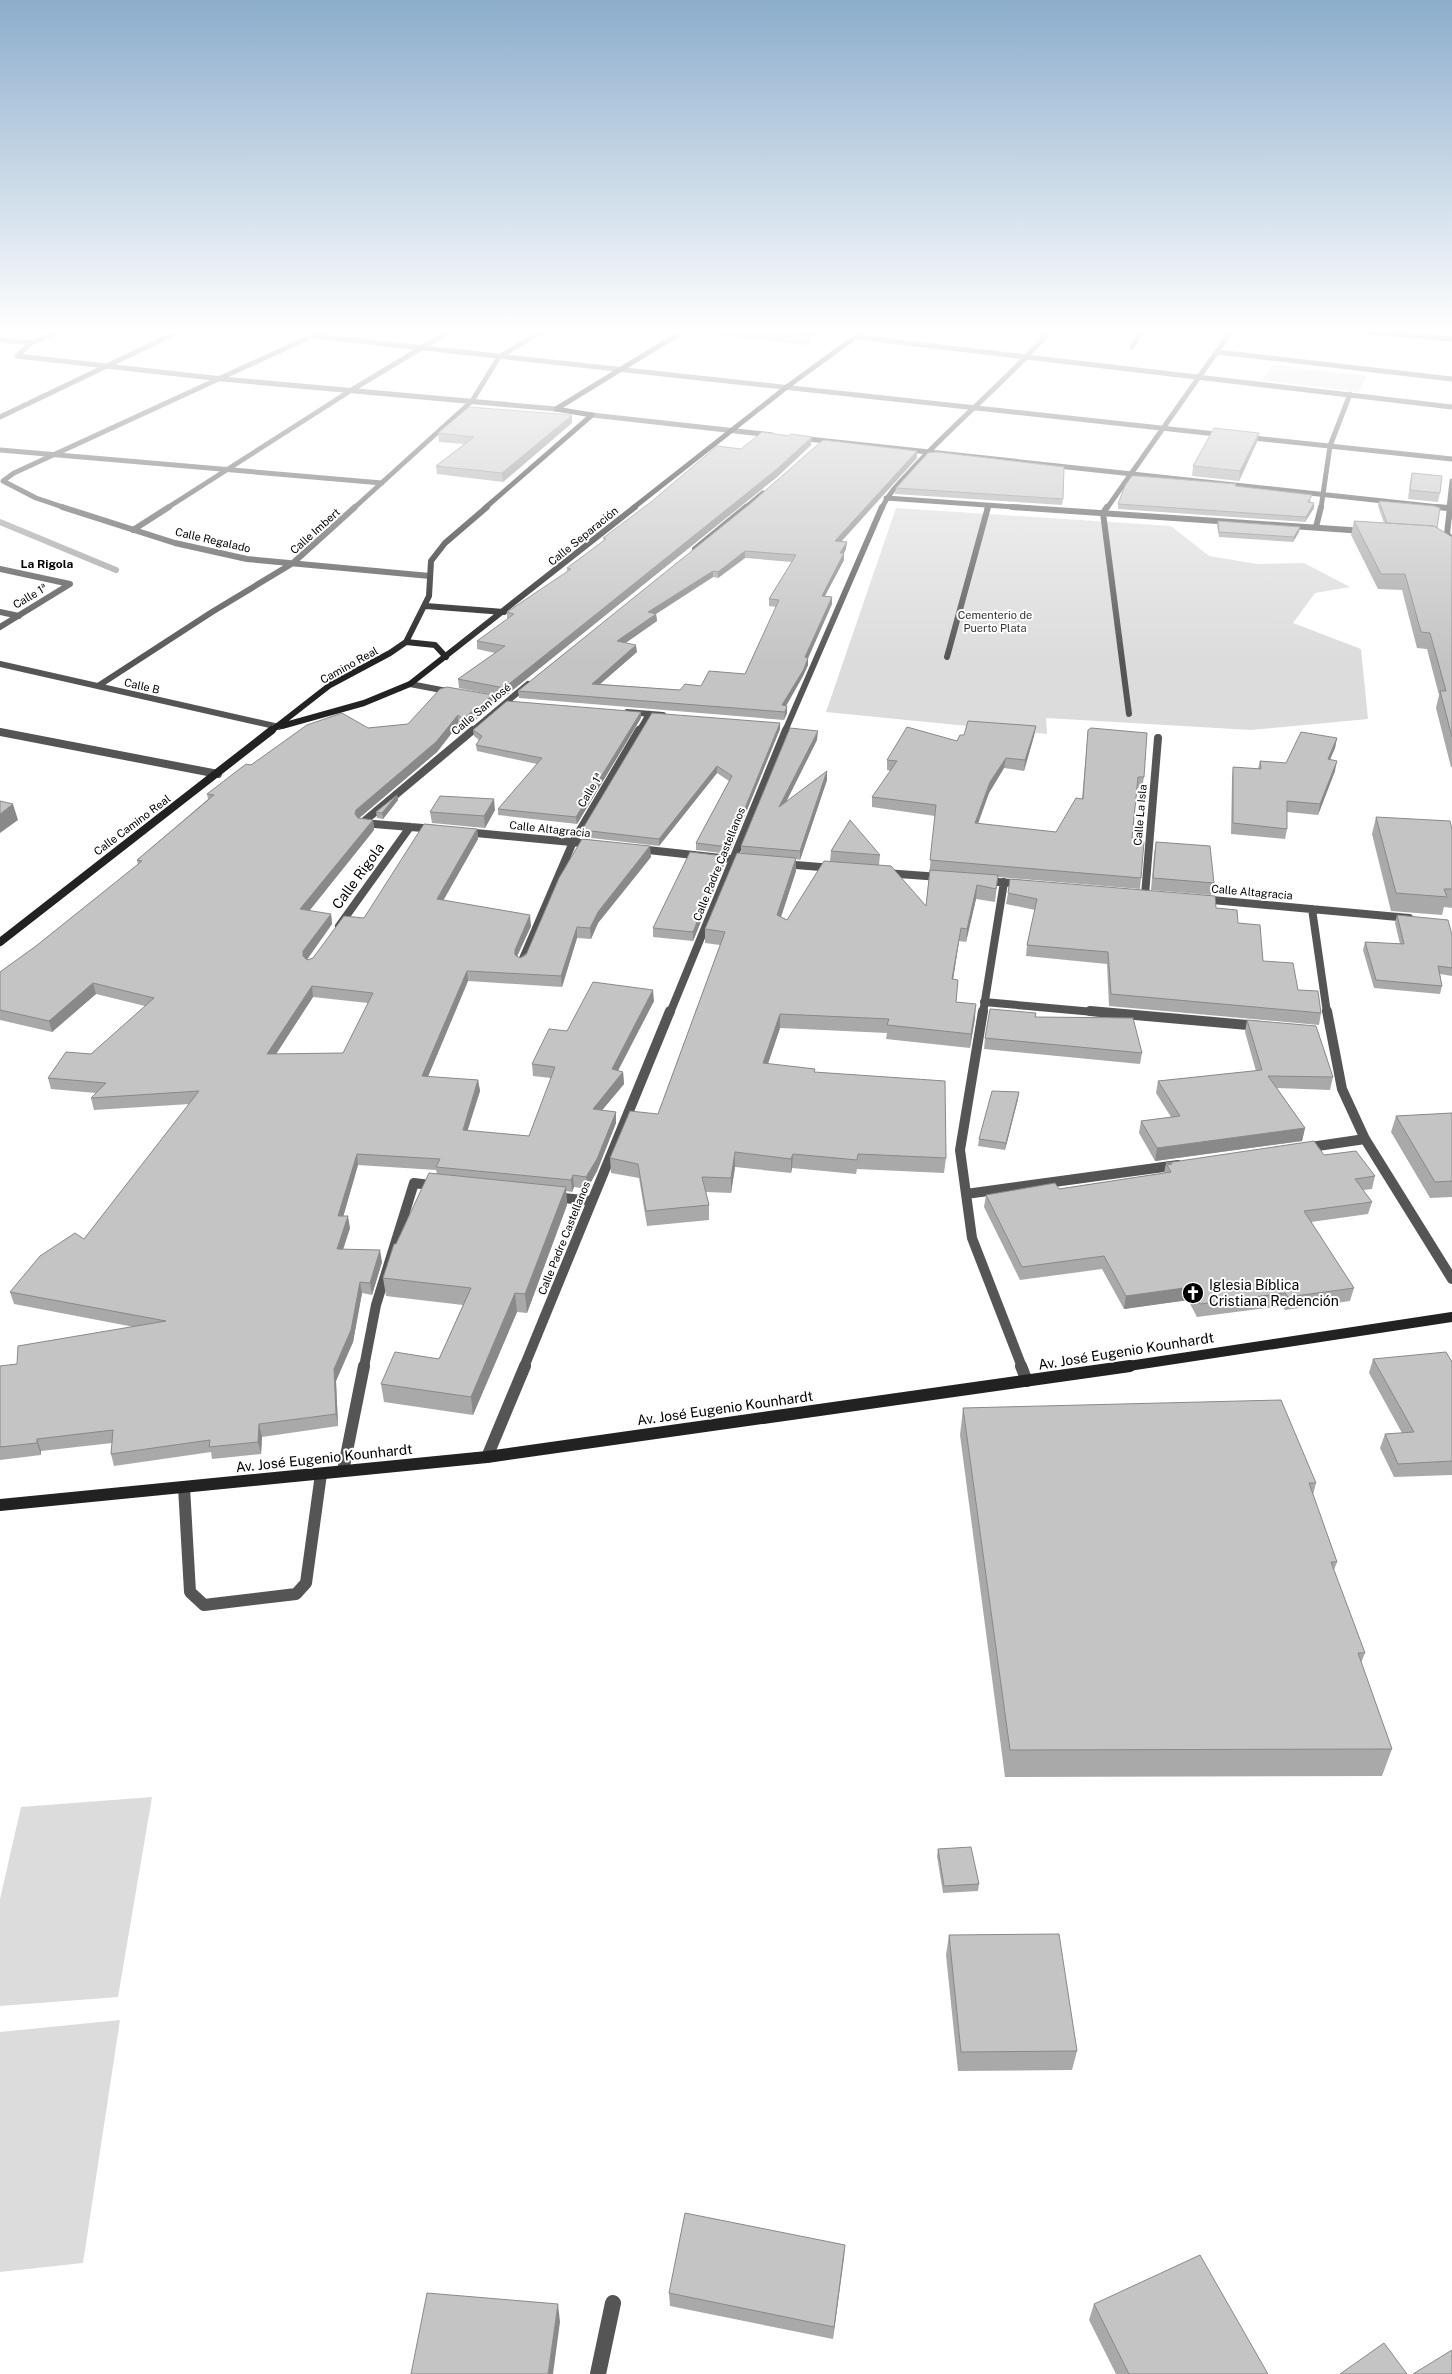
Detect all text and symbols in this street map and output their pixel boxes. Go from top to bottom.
street label: Calle Separación [546,504,620,568]
street label: Calle Imbert [288,506,342,556]
street label: Calle Regalado [174,525,252,555]
district label: La Rigola [21,557,74,571]
street label: Calle 1ª [11,581,49,611]
park label: Cementerio de Puerto Plata [958,609,1032,634]
street label: Camino Real [318,644,380,686]
street label: Calle B [123,676,161,696]
street label: Calle San José [449,681,513,737]
street label: Calle 1ª [575,771,605,809]
street label: Calle La Isla [1131,784,1149,846]
street label: Calle Camino Real [91,792,173,858]
street label: Calle Padre Castellanos [691,805,747,922]
street label: Calle Altagracia [509,819,591,839]
street label: Calle Rigola [329,840,387,912]
street label: Calle Altagracia [1211,882,1293,902]
street label: Calle Padre Castellanos [536,1179,592,1296]
place label: Iglesia Bíblica Cristiana Redención [1209,1277,1339,1309]
church icon: Iglesia Bíblica Cristiana Redención [1181,1281,1205,1305]
street label: Av. José Eugenio Kounhardt [1037,1329,1215,1373]
street label: Av. José Eugenio Kounhardt [636,1388,814,1428]
street label: Av. José Eugenio Kounhardt [235,1441,413,1475]

